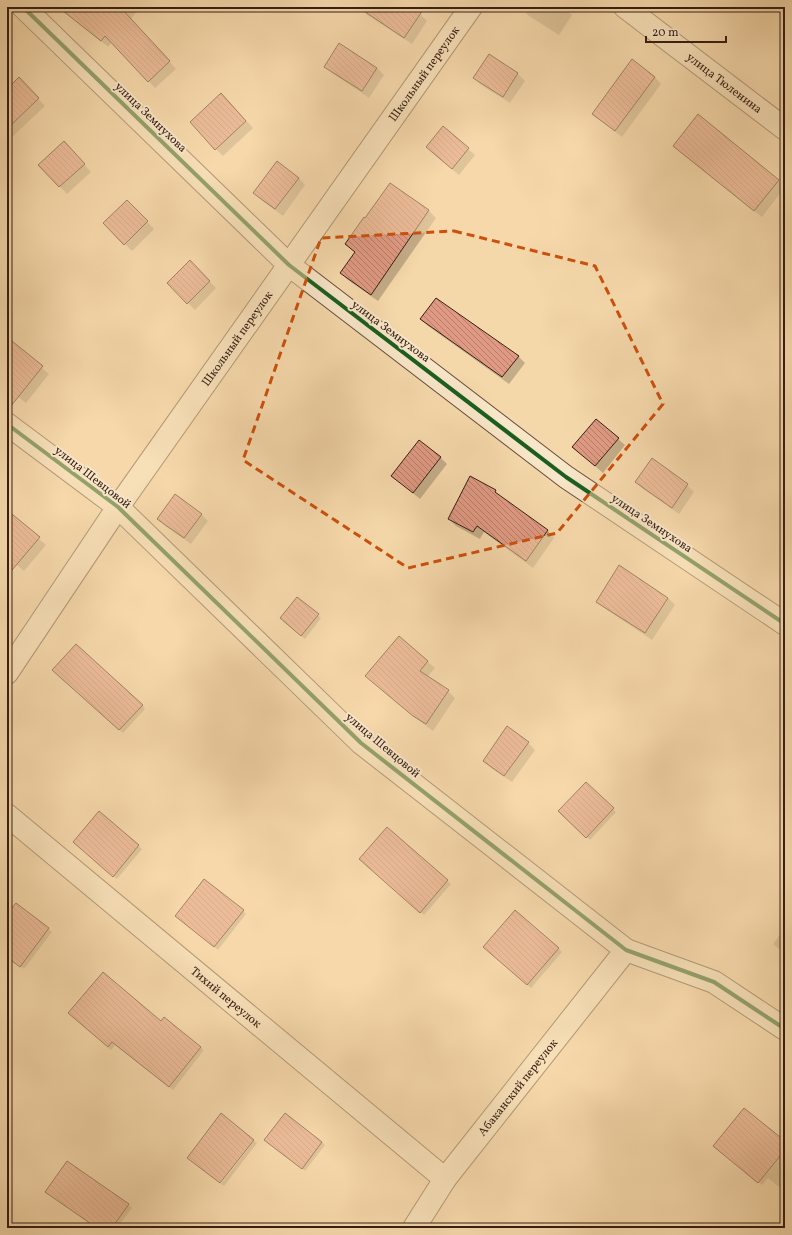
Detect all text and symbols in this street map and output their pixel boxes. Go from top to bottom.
scale bar [646,18,726,44]
street label: Школьный переулок [385,23,464,125]
text: 20 m [652,25,679,41]
street label: улица Тюленина [683,50,765,118]
street label: улица Земнухова [111,79,190,156]
street label: Школьный переулок [199,288,277,390]
street label: улица Земнухова [348,297,433,367]
street label: улица Шевцовой [51,443,134,513]
street label: улица Земнухова [608,491,695,557]
street label: улица Шевцовой [341,710,423,782]
street label: Тихий переулок [187,964,265,1033]
street label: Абаканский переулок [475,1035,562,1140]

